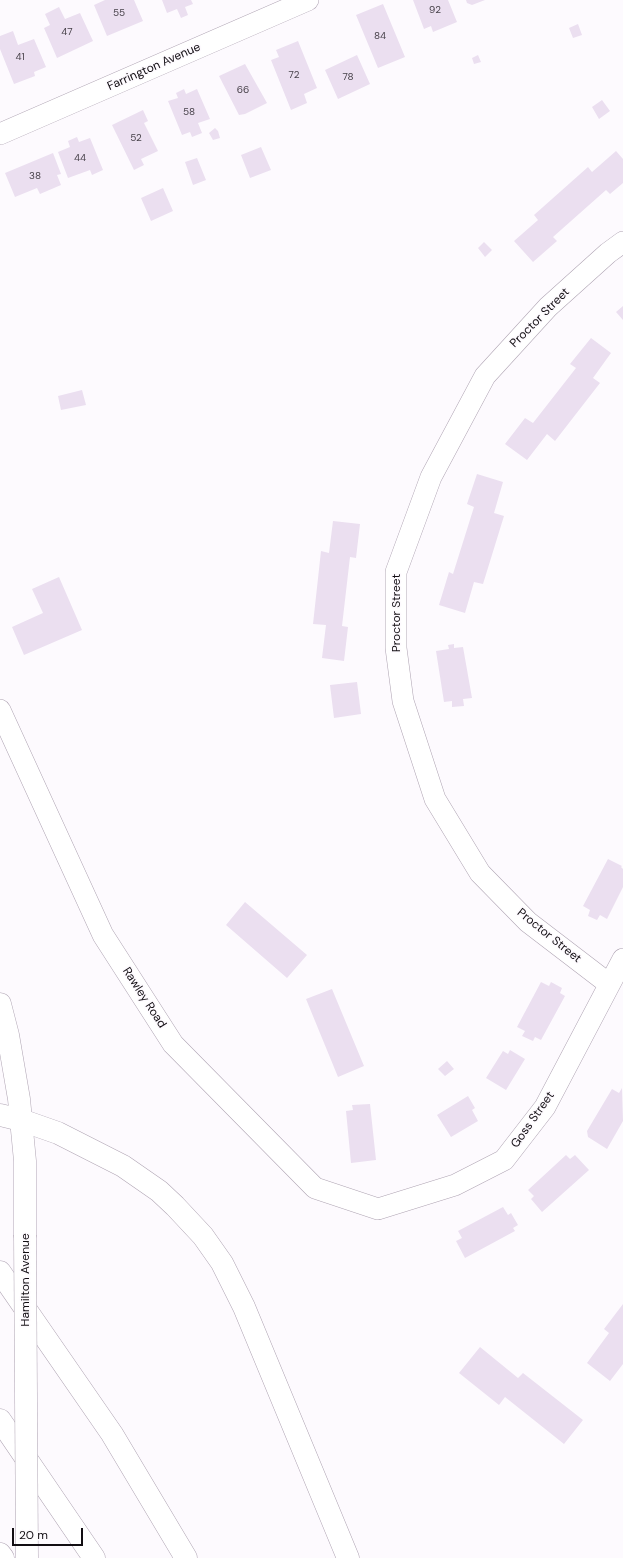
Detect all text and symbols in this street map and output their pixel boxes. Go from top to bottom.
house number: 92 [429,4,441,16]
house number: 55 [113,7,125,19]
house number: 47 [61,26,73,38]
house number: 84 [374,30,386,42]
street label: Farrington Avenue [105,40,203,94]
house number: 41 [15,51,25,63]
house number: 72 [289,69,299,81]
house number: 78 [342,71,354,83]
house number: 66 [237,84,249,96]
house number: 58 [183,106,195,118]
house number: 52 [130,132,142,144]
house number: 44 [74,152,86,164]
house number: 38 [29,170,41,182]
street label: Proctor Street [507,285,573,351]
street label: Proctor Street [390,574,404,652]
street label: Proctor Street [514,906,584,966]
street label: Rawley Road [119,965,169,1031]
street label: Goss Street [508,1089,558,1151]
street label: Hamilton Avenue [19,1233,33,1327]
scale bar [14,1520,85,1546]
text: 20 m [19,1527,48,1543]

